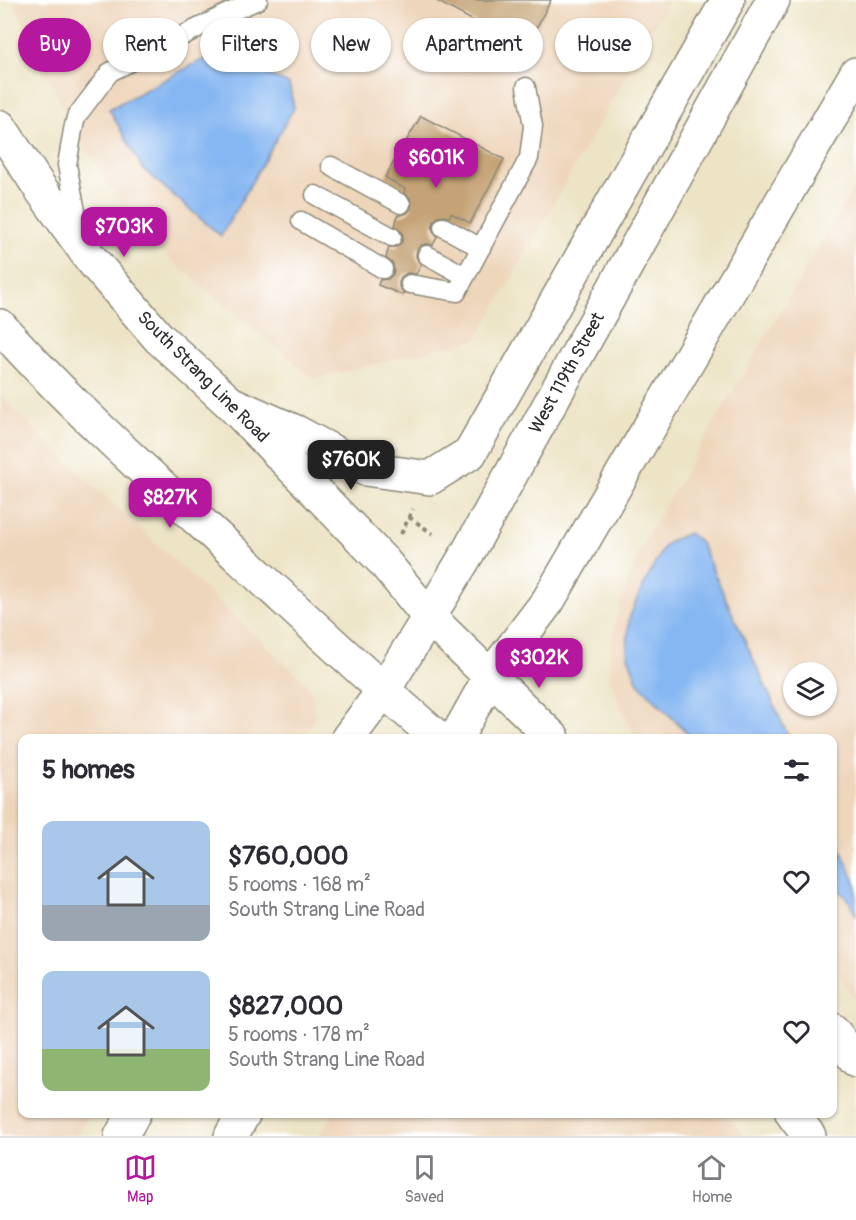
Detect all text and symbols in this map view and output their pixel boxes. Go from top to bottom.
chip: Buy [18,18,91,72]
chip: Rent [103,18,188,72]
chip: Filters [200,18,299,72]
chip: New [311,18,391,72]
chip: Apartment [403,18,543,72]
chip: House [555,18,652,72]
pin: $601K [394,138,478,189]
text: $601K [408,145,464,170]
pin: $703K [82,207,166,258]
text: $703K [95,214,153,239]
street label: South Strang Line Road [132,306,274,448]
street label: West 119th Street [524,308,610,438]
pin: $760K [309,440,393,491]
text: $760K [322,447,380,472]
pin: $827K [128,478,212,529]
text: $827K [143,485,197,510]
pin: $302K [497,638,581,689]
text: $302K [510,645,568,670]
map controls [783,662,837,716]
button: layers [783,662,837,716]
text: 5 homes [42,754,135,786]
icon: filters [780,754,813,787]
text: $760,000 [228,840,349,872]
icon: home [90,845,162,917]
icon: heart [780,865,813,898]
text: 5 rooms · 168 m² [228,872,371,897]
text: South Strang Line Road [228,897,425,922]
text: $827,000 [228,990,343,1022]
icon: home [90,995,162,1067]
icon: heart [780,1015,813,1048]
text: 5 rooms · 178 m² [228,1022,370,1047]
text: South Strang Line Road [228,1047,425,1072]
tab: Map [124,1151,157,1207]
tab: Saved [404,1151,444,1207]
tab: Home [692,1151,732,1207]

